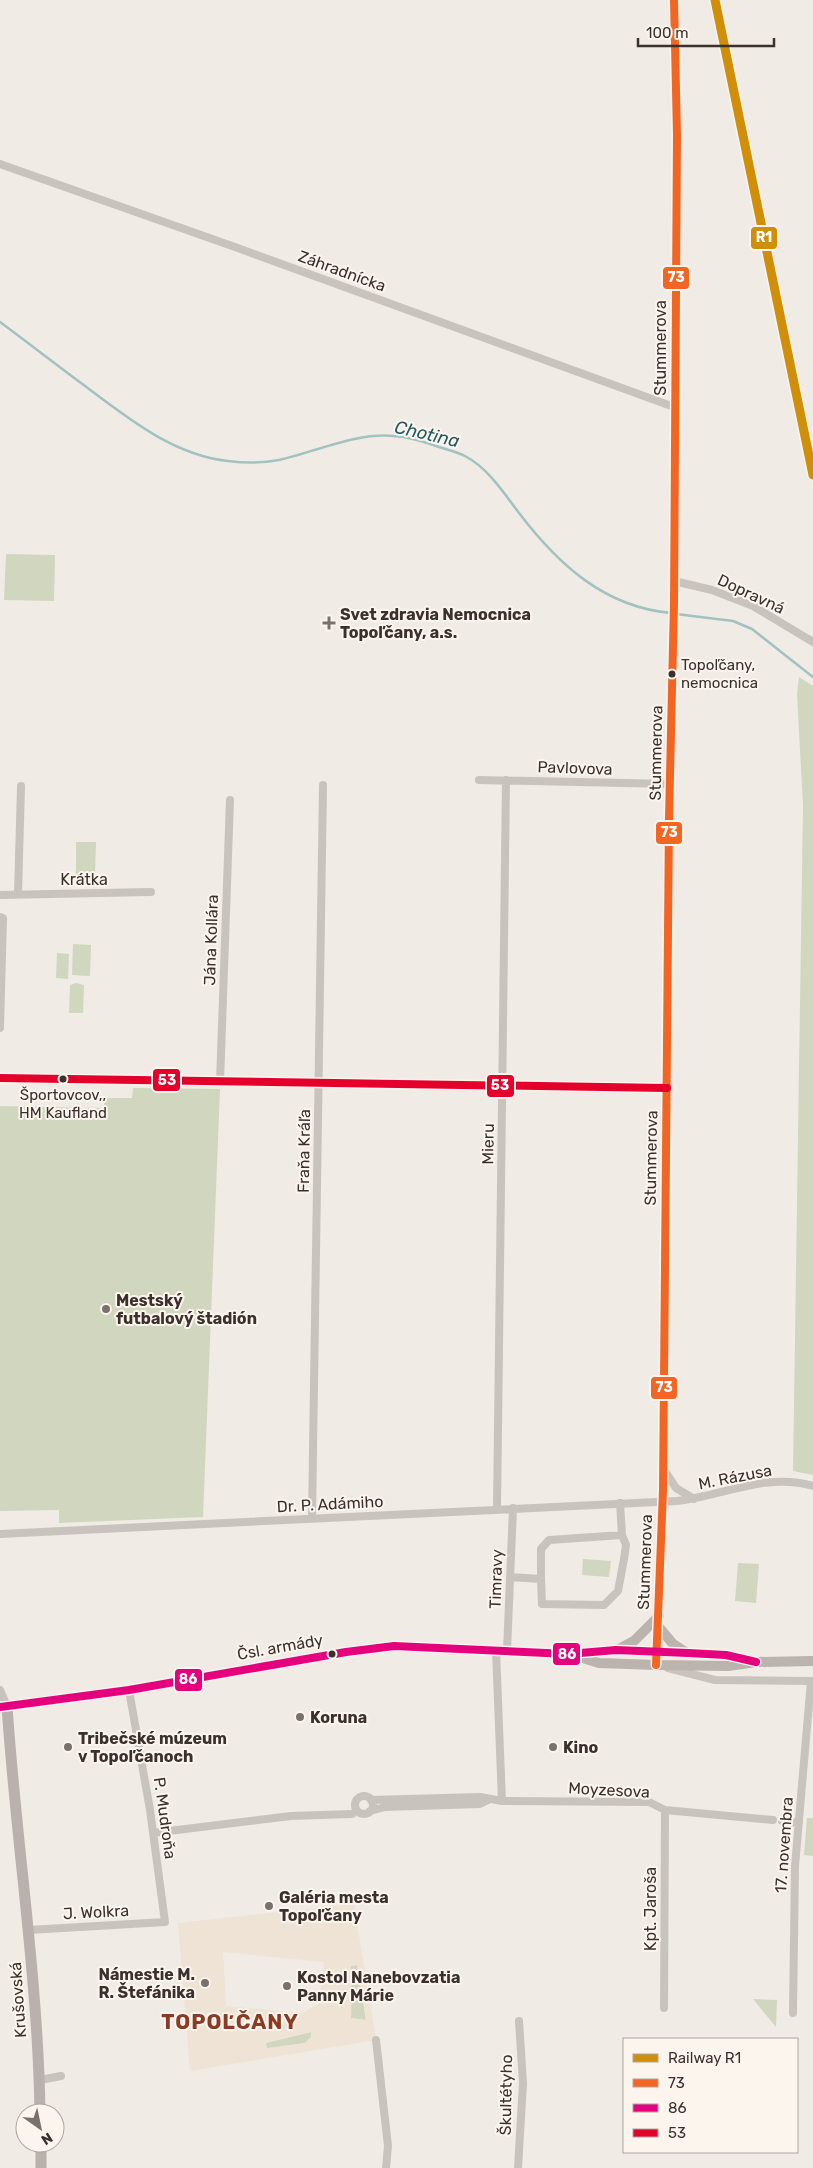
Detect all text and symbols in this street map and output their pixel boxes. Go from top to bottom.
scale bar [638,15,774,47]
text: 100 m [646,24,688,42]
line badge: R1 [750,226,778,250]
text: R1 [756,229,772,246]
street label: Záhradnícka [296,246,388,296]
line badge: 73 [662,266,690,290]
text: 73 [667,269,685,286]
street label: Stummerova [651,300,670,396]
water label: Chotina [392,416,462,452]
street label: Dopravná [714,570,788,618]
place label: Svet zdravia Nemocnica Topoľčany, a.s. [340,605,531,642]
marker: Svet zdravia Nemocnica Topoľčany, a.s. [322,616,336,630]
place label: Topoľčany, nemocnica [681,656,758,692]
marker: Topoľčany, nemocnica [667,669,677,679]
street label: Stummerova [646,705,666,801]
street label: Pavlovova [537,757,613,779]
line badge: 73 [655,821,683,845]
text: 73 [660,824,678,841]
street label: Krátka [60,870,108,889]
street label: Jána Kollára [200,894,222,986]
line badge: 53 [152,1068,181,1092]
text: 53 [158,1072,176,1089]
marker: Športovcov,, HM Kaufland [58,1074,68,1084]
line badge: 53 [486,1074,515,1098]
text: 53 [491,1077,509,1094]
place label: Športovcov,, HM Kaufland [19,1086,107,1122]
street label: Fraňa Kráľa [294,1109,314,1193]
street label: Stummerova [641,1110,661,1206]
street label: Mieru [478,1123,498,1165]
place label: Mestský futbalový štadión [116,1291,257,1328]
marker: Mestský futbalový štadión [100,1303,112,1315]
line badge: 73 [650,1376,678,1400]
text: 73 [655,1379,673,1396]
street label: M. Rázusa [697,1461,773,1493]
street label: Dr. P. Adámiho [276,1492,384,1516]
street label: Stummerova [634,1514,656,1610]
street label: Timravy [485,1549,507,1609]
street label: Čsl. armády [235,1629,325,1664]
line badge: 86 [552,1642,581,1666]
text: 86 [558,1646,576,1663]
unlabelled marker [327,1649,337,1659]
line badge: 86 [174,1668,203,1692]
text: 86 [179,1671,197,1688]
place label: Koruna [310,1708,367,1727]
marker: Koruna [294,1711,306,1723]
place label: Tribečské múzeum v Topoľčanoch [78,1729,227,1766]
place label: Kino [563,1738,598,1757]
marker: Tribečské múzeum v Topoľčanoch [62,1741,74,1753]
marker: Kino [547,1741,559,1753]
street label: P. Mudroňa [150,1776,180,1860]
street label: Moyzesova [568,1778,650,1802]
street label: 17. novembra [771,1796,797,1894]
street label: Kpt. Jaroša [641,1867,660,1951]
place label: Galéria mesta Topoľčany [279,1888,389,1925]
marker: Galéria mesta Topoľčany [263,1900,275,1912]
street label: J. Wolkra [62,1901,130,1923]
street label: Krušovská [6,1961,30,2039]
place label: Námestie M. R. Štefánika [98,1965,195,2002]
place label: Kostol Nanebovzatia Panny Márie [297,1968,460,2005]
marker: Námestie M. R. Štefánika [199,1977,211,1989]
marker: Kostol Nanebovzatia Panny Márie [281,1980,293,1992]
district label: TOPOĽČANY [161,2009,299,2034]
legend [623,2038,798,2153]
text: Railway R1 [668,2049,741,2067]
street label: Škultétyho [495,2054,516,2136]
text: 73 [668,2074,685,2092]
text: 86 [668,2099,687,2117]
north arrow [15,2103,65,2153]
text: 53 [668,2124,686,2142]
text: N [38,2129,56,2148]

